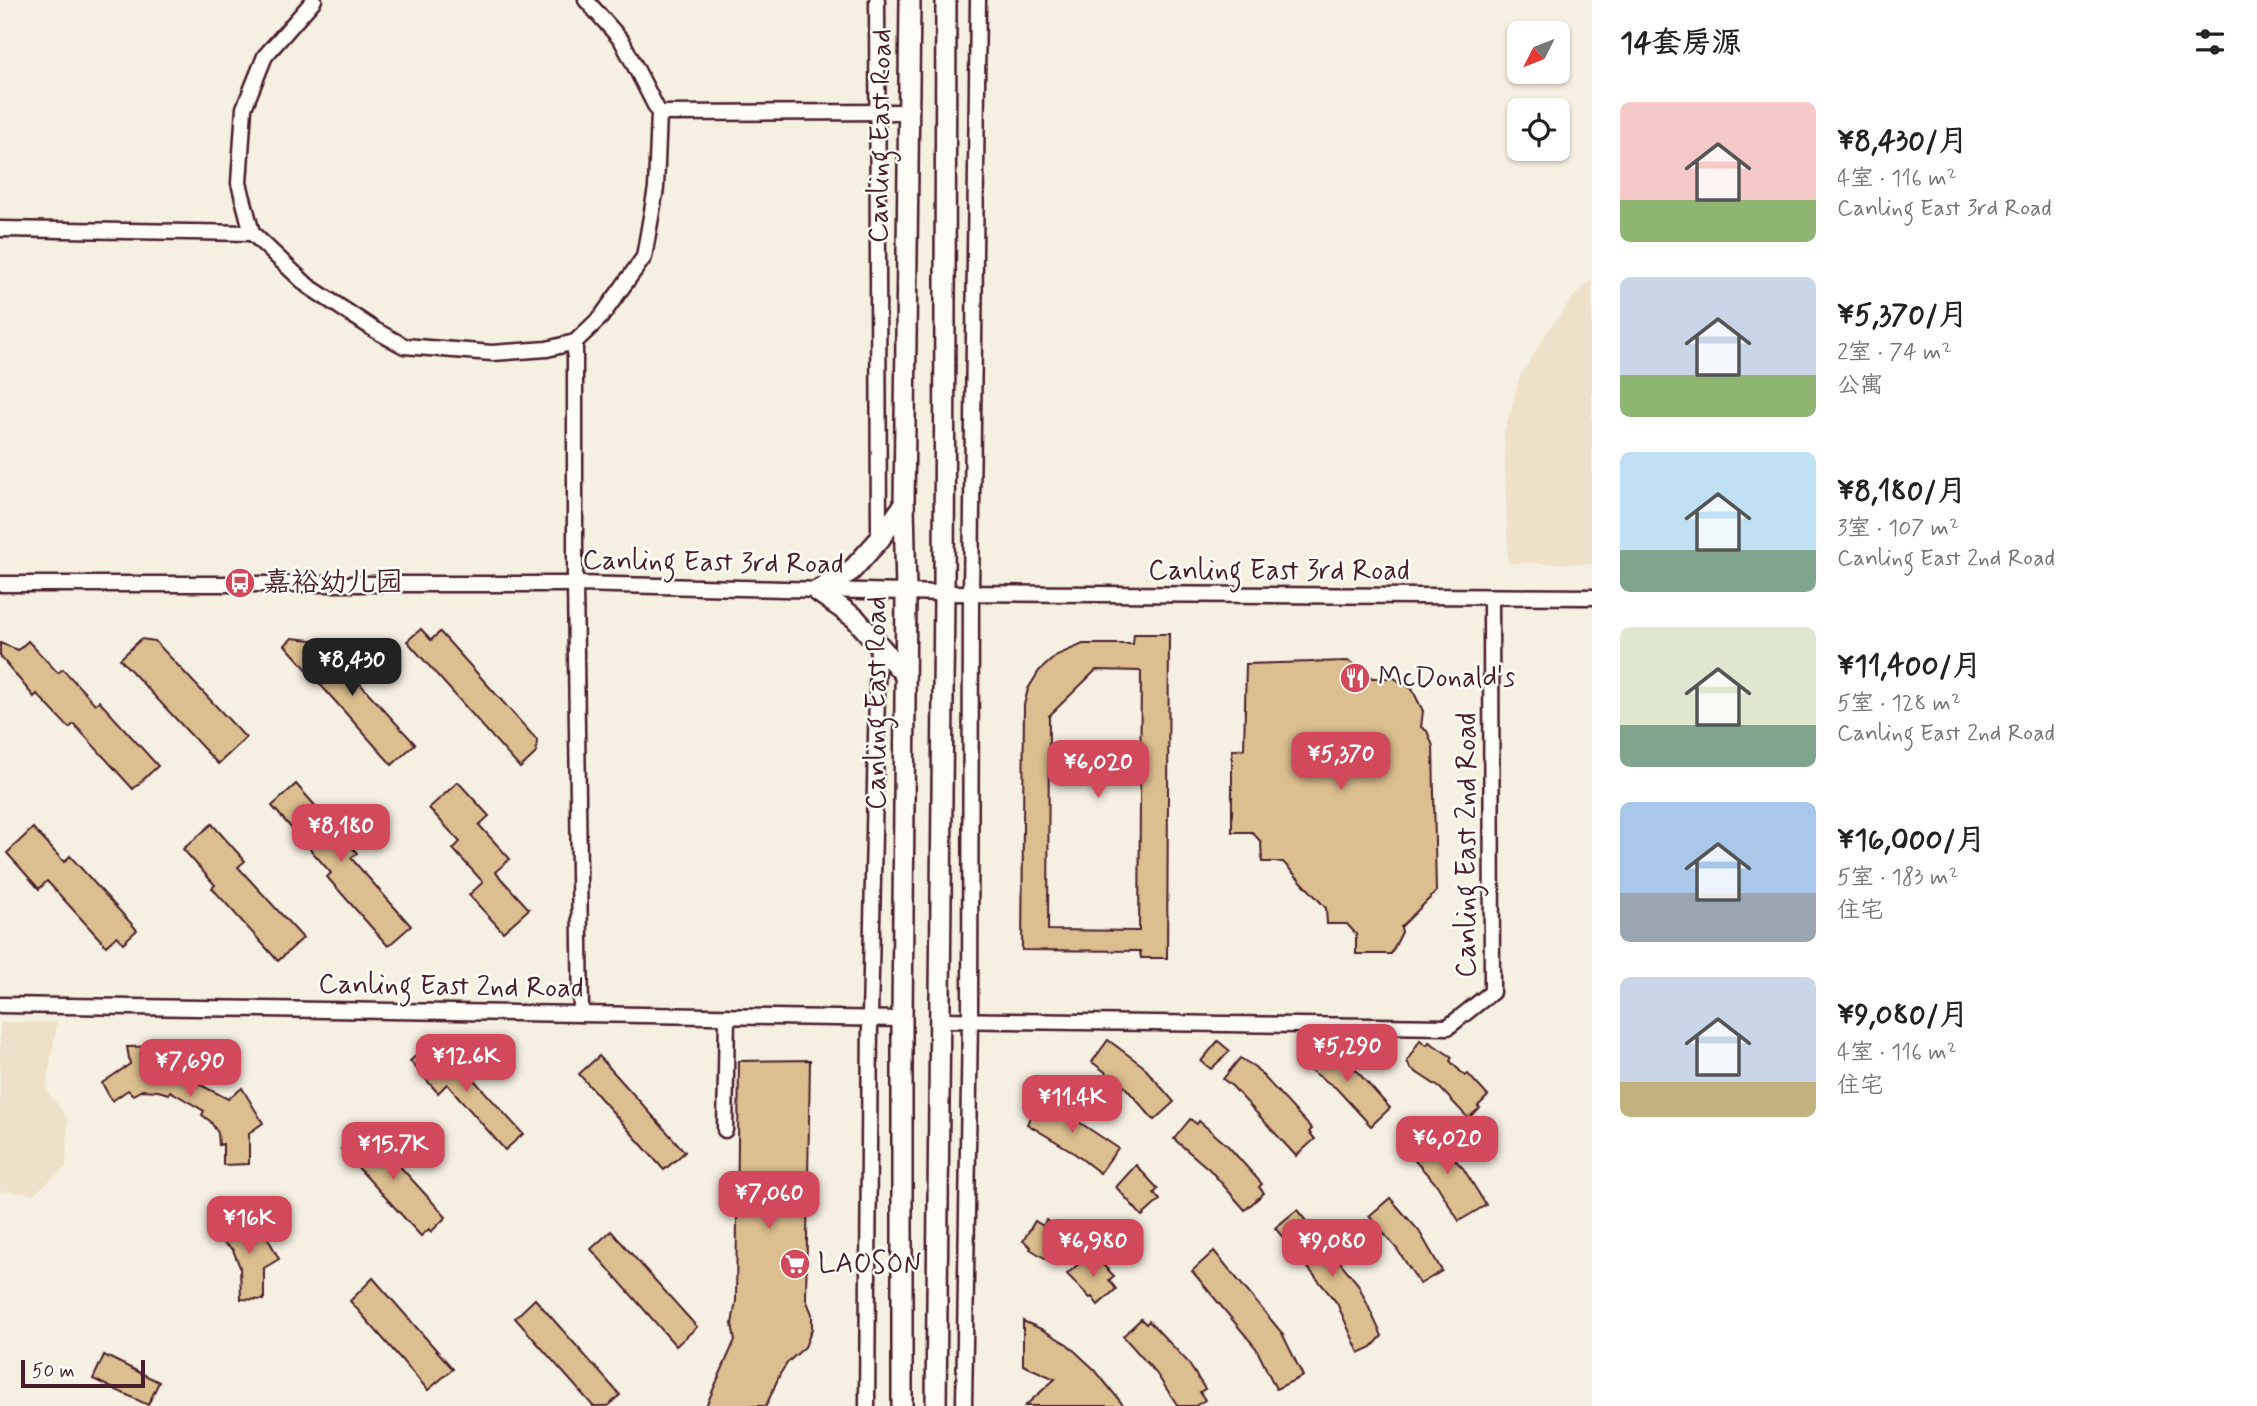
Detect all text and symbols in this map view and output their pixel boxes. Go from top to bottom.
north arrow [1507,21,1570,84]
map controls [1507,21,1570,161]
icon: filters [2191,23,2229,61]
text: 14套房源 [1620,24,1742,63]
street label: Canling East Road [861,29,904,243]
button: locate [1507,98,1570,161]
text: ¥8,430/月 [1837,122,1968,161]
icon: home [1676,130,1760,214]
text: 4室 · 116 m² [1837,164,1957,194]
text: Canling East 3rd Road [1837,194,2052,224]
text: ¥5,370/月 [1837,296,1968,335]
icon: home [1676,305,1760,389]
text: 2室 · 74 m² [1837,338,1952,368]
text: 公寓 [1837,371,1883,401]
text: ¥8,180/月 [1837,472,1967,511]
icon: home [1676,480,1760,564]
text: 3室 · 107 m² [1837,514,1959,544]
street label: Canling East 3rd Road [582,542,844,587]
text: Canling East 2nd Road [1837,544,2055,574]
street label: Canling East 3rd Road [1148,553,1410,593]
place label: 嘉裕幼儿园 [263,565,403,602]
bus stop icon: 嘉裕幼儿园 [223,566,257,600]
street label: Canling East Road [859,596,899,810]
pin: ¥8,430 [295,638,409,698]
text: ¥8,430 [318,646,386,676]
text: ¥11,400/月 [1837,647,1982,686]
icon: home [1676,655,1760,739]
place label: McDonald's [1378,660,1515,697]
restaurant icon: McDonald's [1338,661,1372,695]
text: 5室 · 128 m² [1837,689,1961,719]
street label: Canling East 2nd Road [1449,712,1489,978]
text: Canling East 2nd Road [1837,719,2055,749]
pin: ¥5,370 [1284,732,1398,792]
pin: ¥6,020 [1041,740,1155,800]
text: ¥5,370 [1307,740,1375,770]
text: ¥6,020 [1063,748,1133,778]
pin: ¥8,180 [284,804,398,864]
text: ¥8,180 [308,812,374,842]
text: ¥16,000/月 [1837,821,1986,860]
icon: home [1676,830,1760,914]
text: 5室 · 183 m² [1837,863,1958,893]
text: 住宅 [1837,896,1883,926]
street label: Canling East 2nd Road [318,966,584,1011]
text: ¥9,080/月 [1837,996,1969,1035]
icon: home [1676,1005,1760,1089]
pin: ¥5,290 [1290,1024,1404,1084]
text: ¥5,290 [1312,1032,1382,1062]
pin: ¥12.6K [409,1034,523,1094]
text: 4室 · 116 m² [1837,1038,1957,1068]
pin: ¥7,690 [133,1040,247,1099]
text: ¥12.6K [432,1042,500,1072]
text: ¥7,690 [155,1047,225,1077]
text: 住宅 [1837,1071,1883,1101]
pin: ¥11.4K [1015,1076,1129,1135]
text: ¥11.4K [1038,1083,1106,1113]
pin: ¥6,020 [1390,1116,1504,1176]
pin: ¥15.7K [336,1122,450,1182]
text: ¥6,020 [1412,1124,1482,1154]
text: ¥15.7K [358,1130,428,1160]
pin: ¥7,060 [712,1172,826,1231]
text: ¥7,060 [734,1179,804,1209]
pin: ¥16K [208,1196,290,1256]
text: ¥16K [223,1204,275,1234]
pin: ¥6,980 [1036,1220,1150,1279]
pin: ¥9,080 [1275,1220,1389,1279]
text: ¥6,980 [1059,1227,1128,1257]
text: ¥9,080 [1298,1227,1366,1257]
place label: LAOSON [818,1246,921,1283]
supermarket icon: LAOSON [778,1247,812,1281]
scale bar [21,1357,145,1389]
text: 50 m [32,1359,75,1384]

